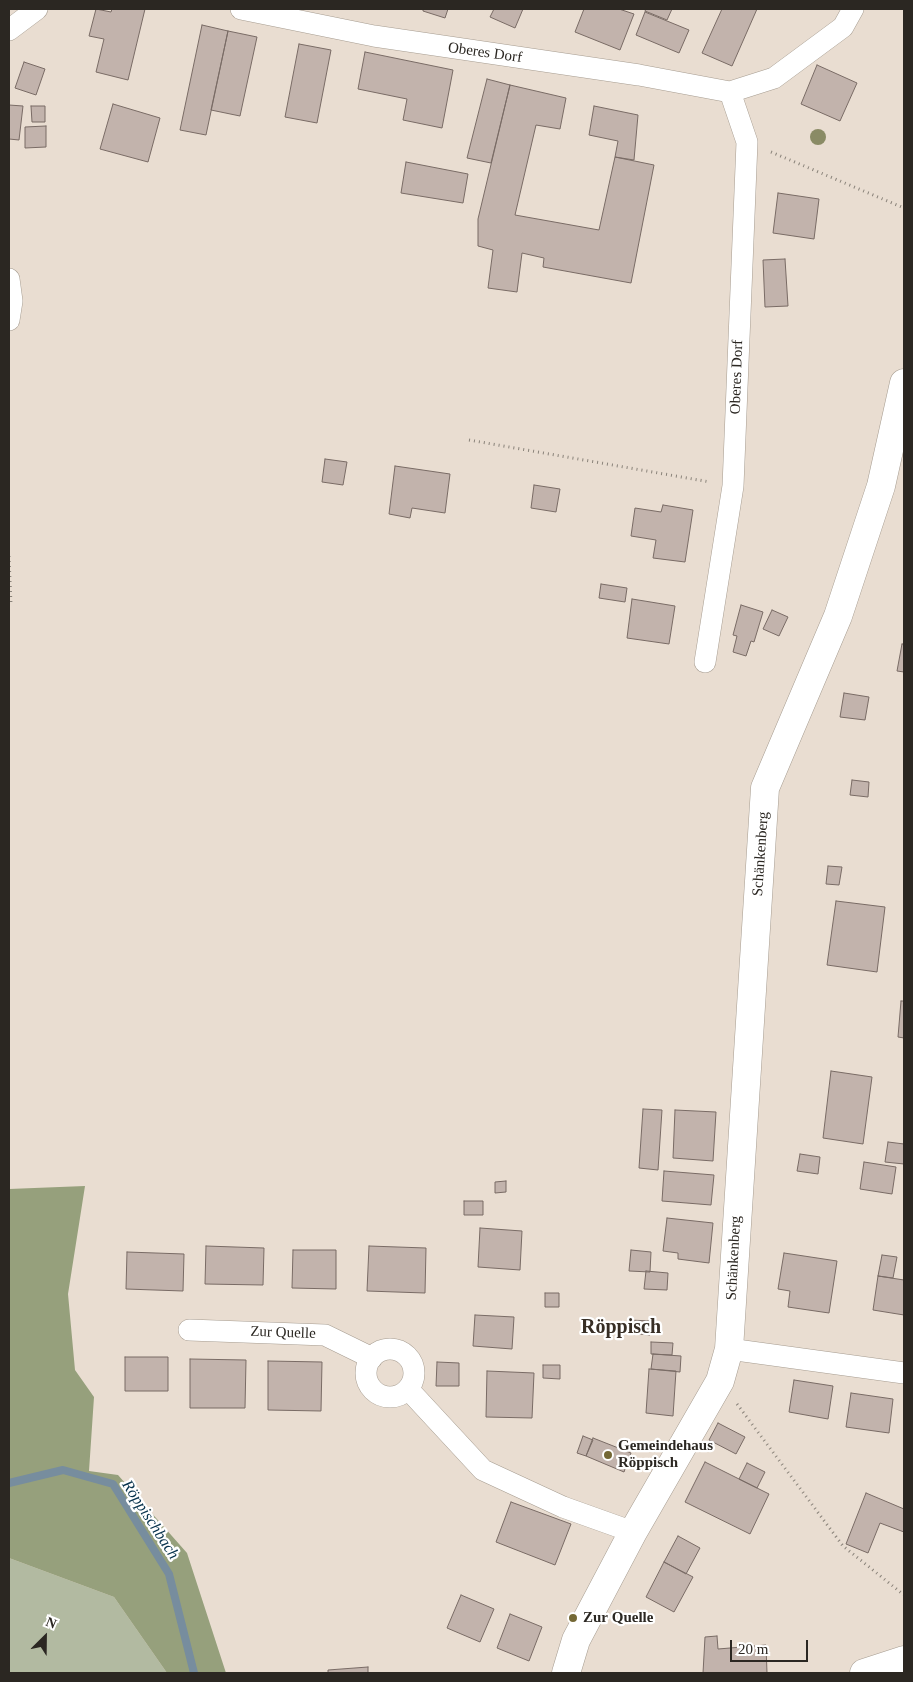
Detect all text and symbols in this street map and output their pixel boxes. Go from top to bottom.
street label: Oberes Dorf [447,39,523,67]
street label: Oberes Dorf [727,339,747,415]
street label: Schänkenberg [749,811,773,897]
street label: Schänkenberg [723,1215,745,1301]
district label: Röppisch [581,1316,661,1340]
street label: Zur Quelle [250,1323,316,1343]
place label: Gemeindehaus Röppisch [618,1437,713,1472]
marker: Gemeindehaus Röppisch [602,1449,614,1461]
water label: Röppischbach [117,1477,183,1563]
place label: Zur Quelle [583,1609,653,1627]
north arrow [20,1612,70,1662]
marker: Zur Quelle [567,1612,579,1624]
text: N [43,1614,59,1632]
scale bar [733,1630,810,1662]
text: 20 m [738,1641,768,1657]

